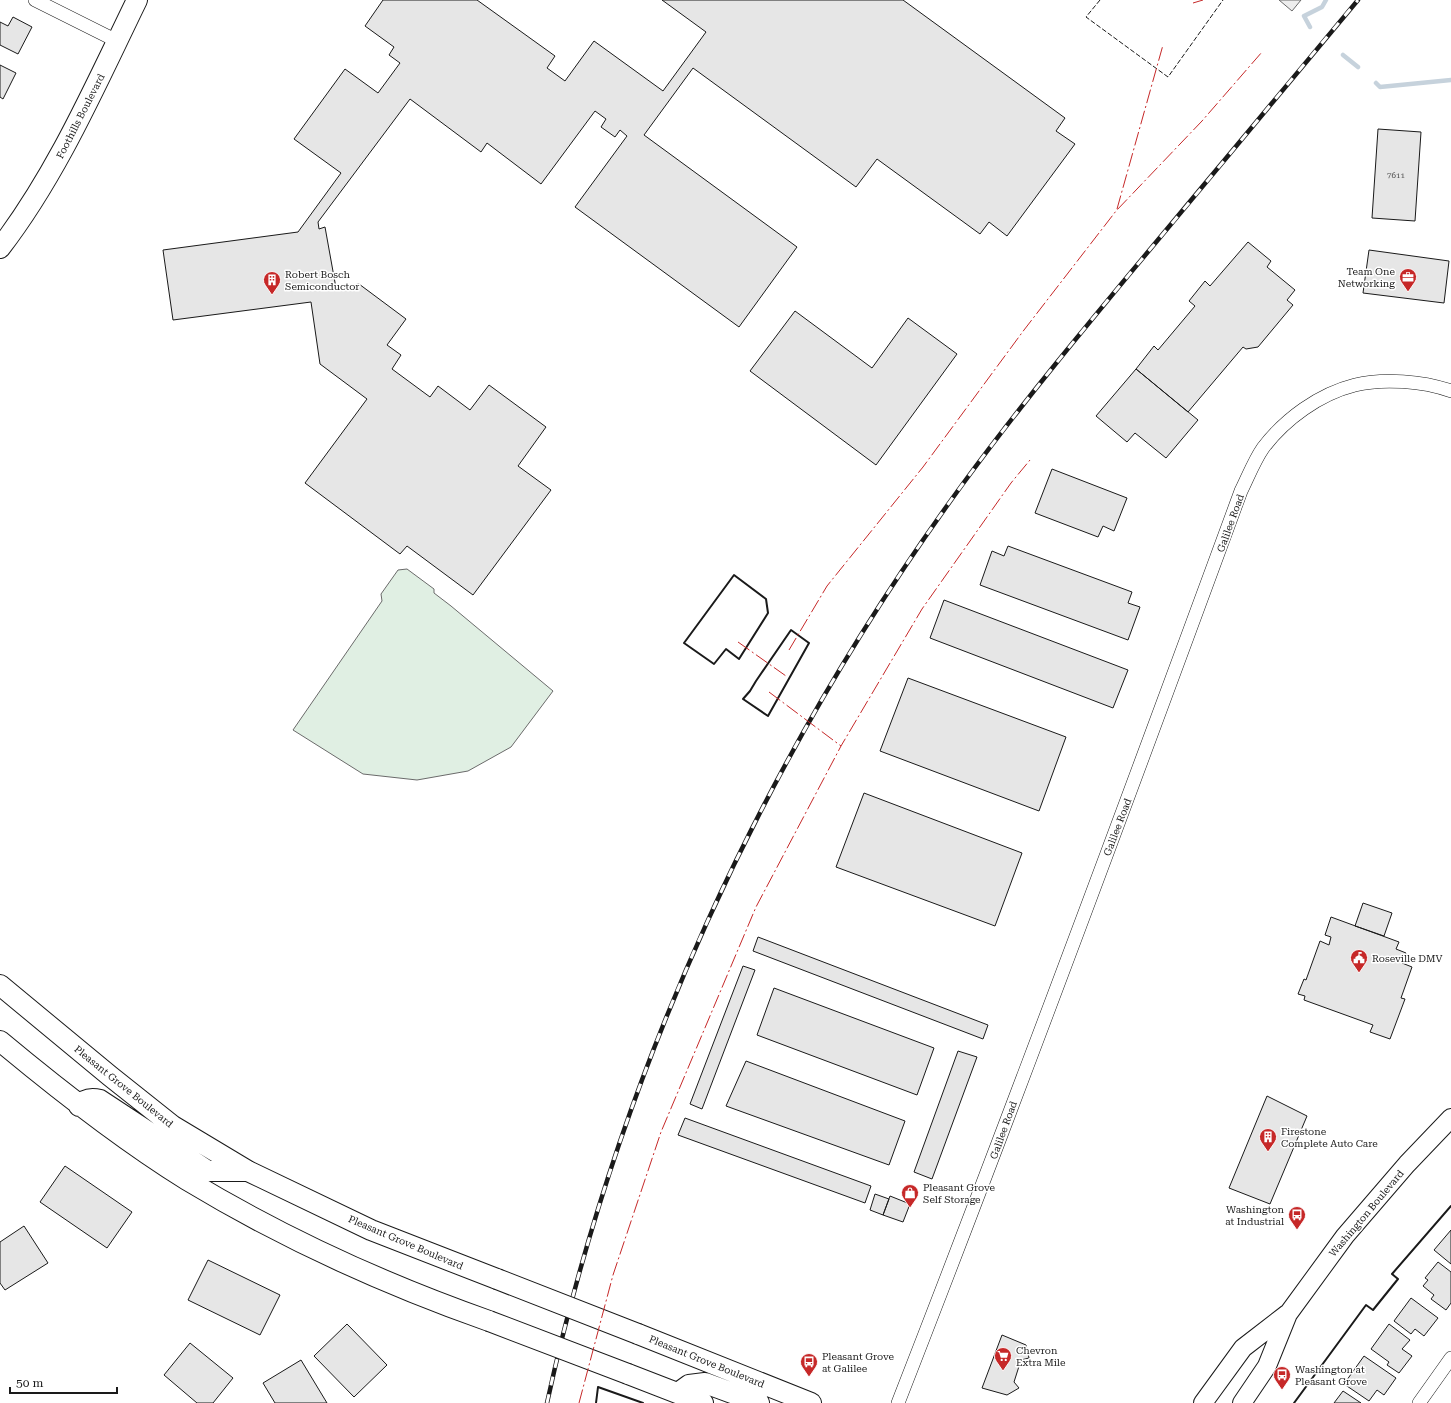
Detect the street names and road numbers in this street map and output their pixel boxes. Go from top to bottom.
street label: Foothills Boulevard [54,71,107,160]
street label: Galilee Road [1215,492,1246,554]
street label: Galilee Road [1101,796,1134,858]
street label: Pleasant Grove Boulevard [72,1043,176,1130]
street label: Galilee Road [988,1099,1019,1161]
street label: Washington Boulevard [1327,1167,1406,1259]
street label: Pleasant Grove Boulevard [347,1213,465,1272]
street label: Pleasant Grove Boulevard [647,1333,767,1390]

